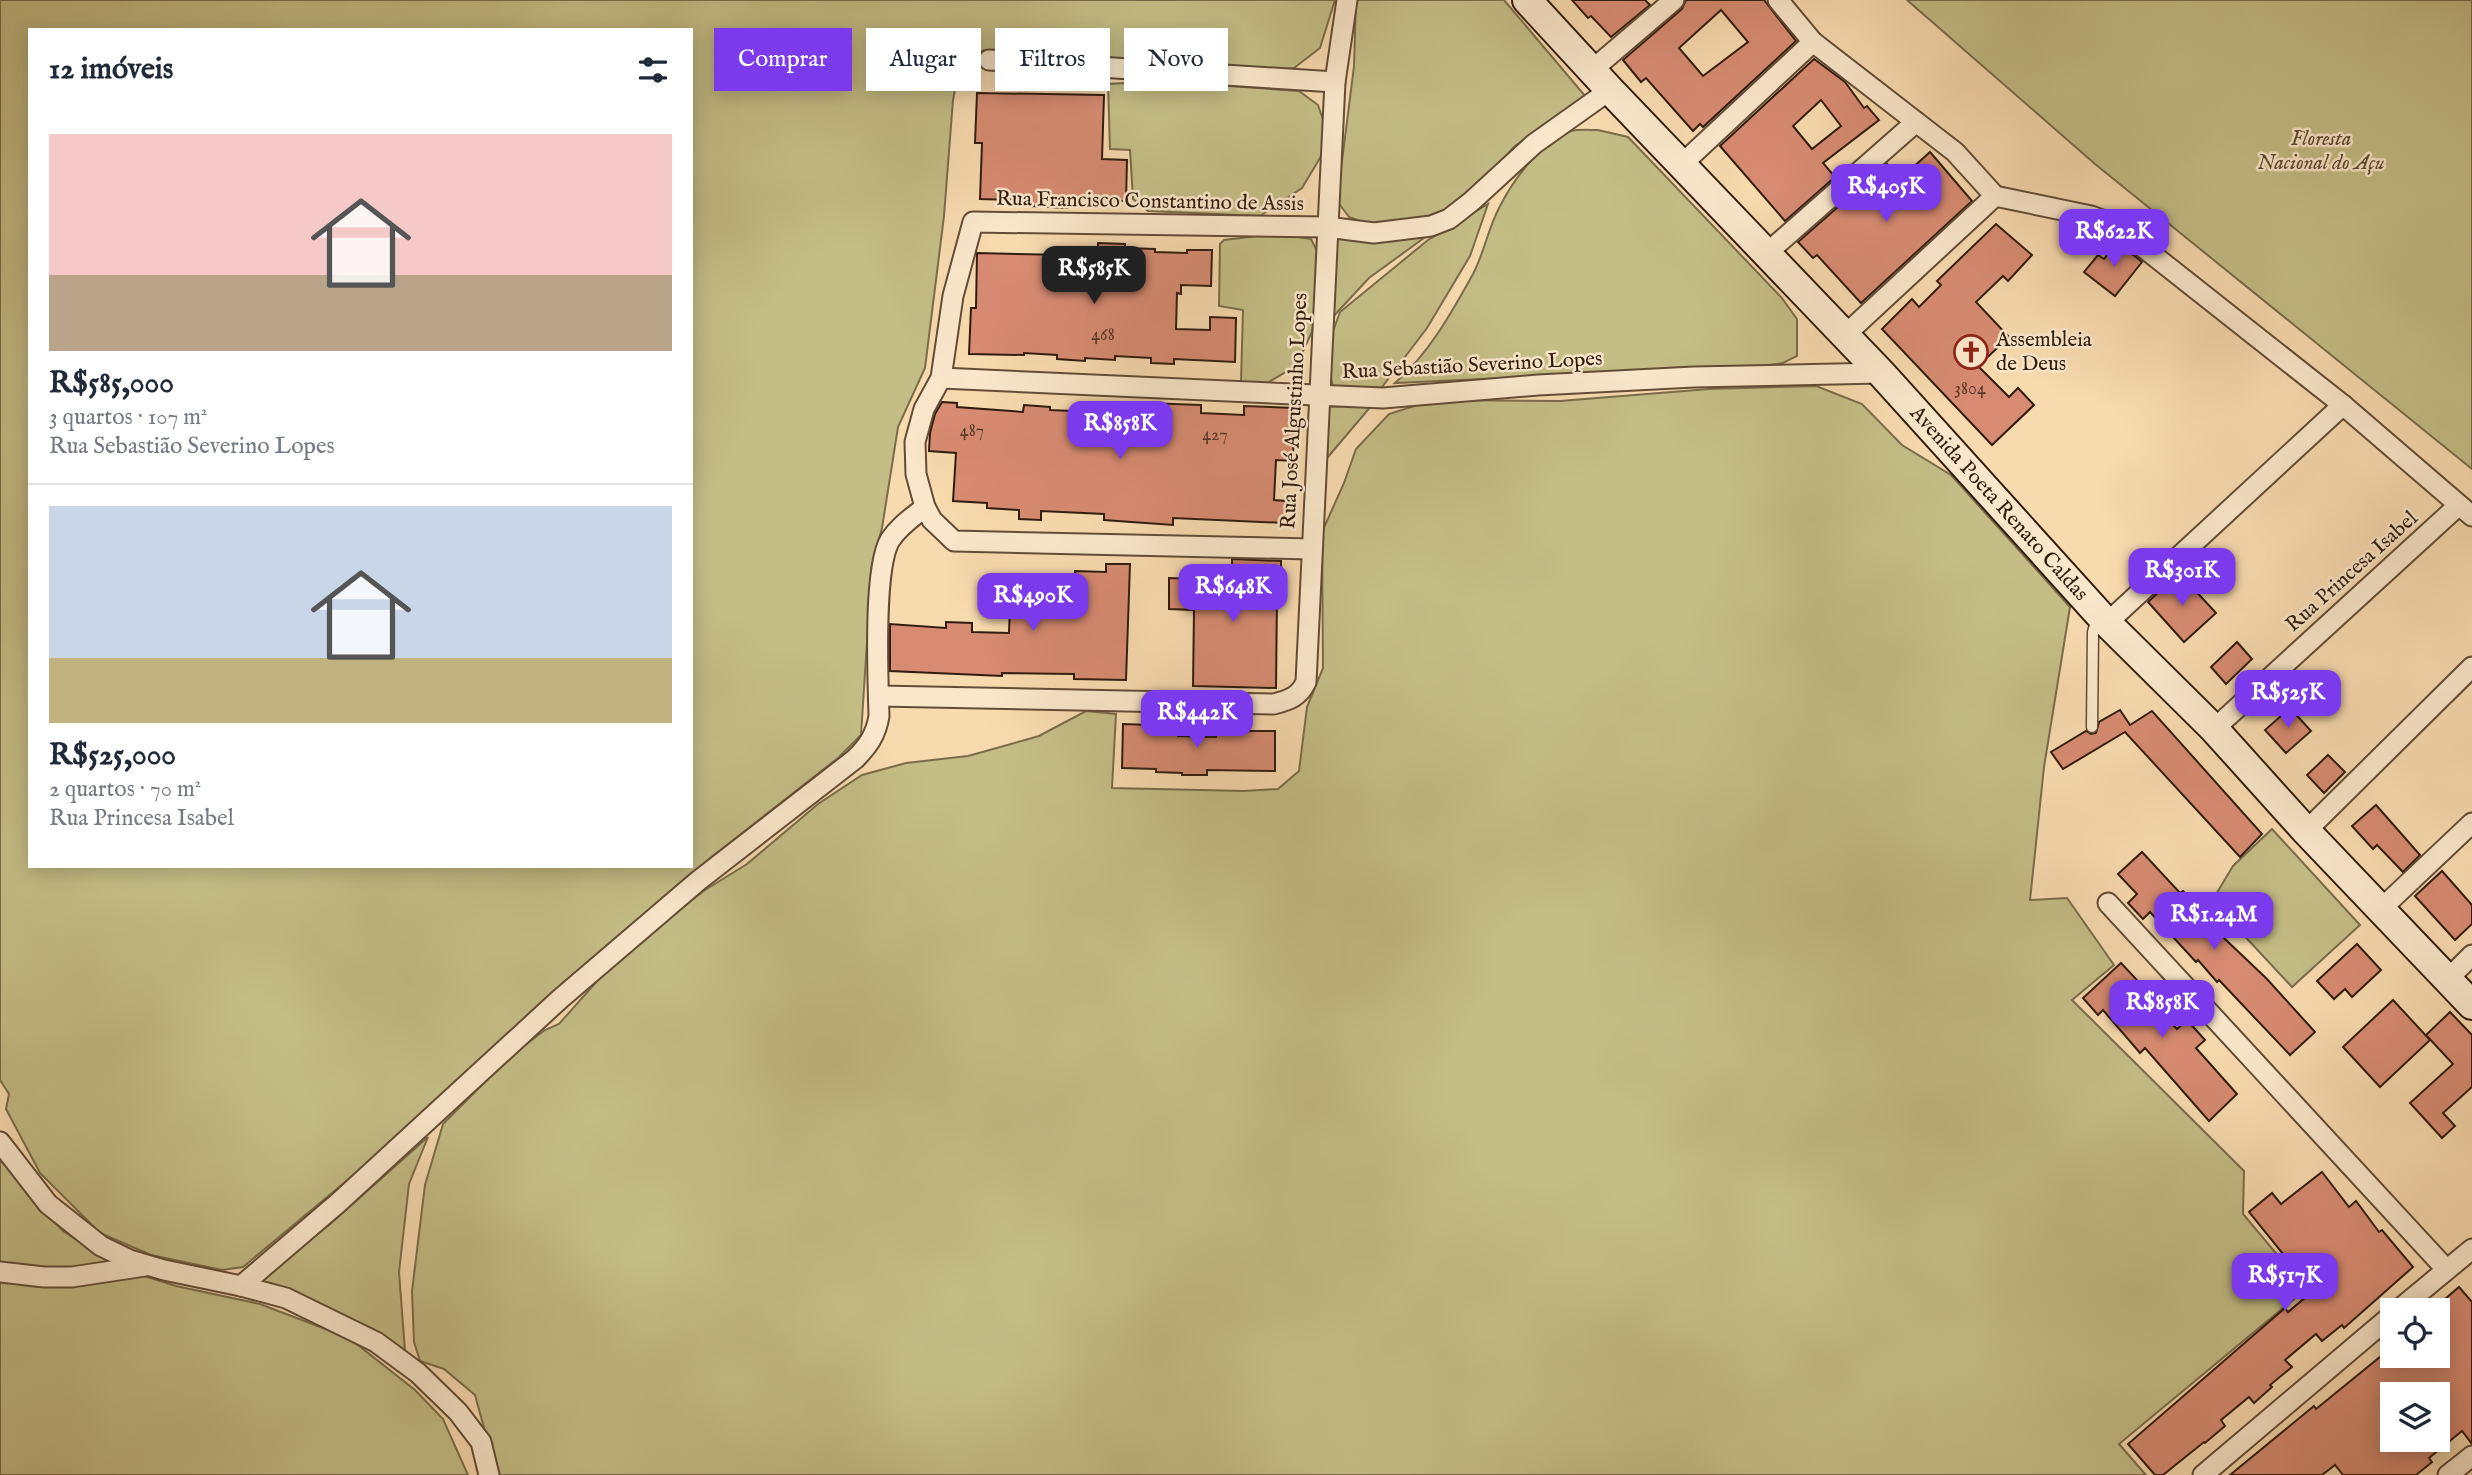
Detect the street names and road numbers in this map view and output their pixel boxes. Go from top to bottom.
street label: Rua Francisco Constantino de Assis [996,186,1304,218]
street label: Rua José Algustinho Lopes [1275,292,1315,530]
street label: Rua Sebastião Severino Lopes [1341,346,1603,386]
street label: Avenida Poeta Renato Caldas [1903,399,2094,607]
street label: Rua Princesa Isabel [2280,505,2424,639]

